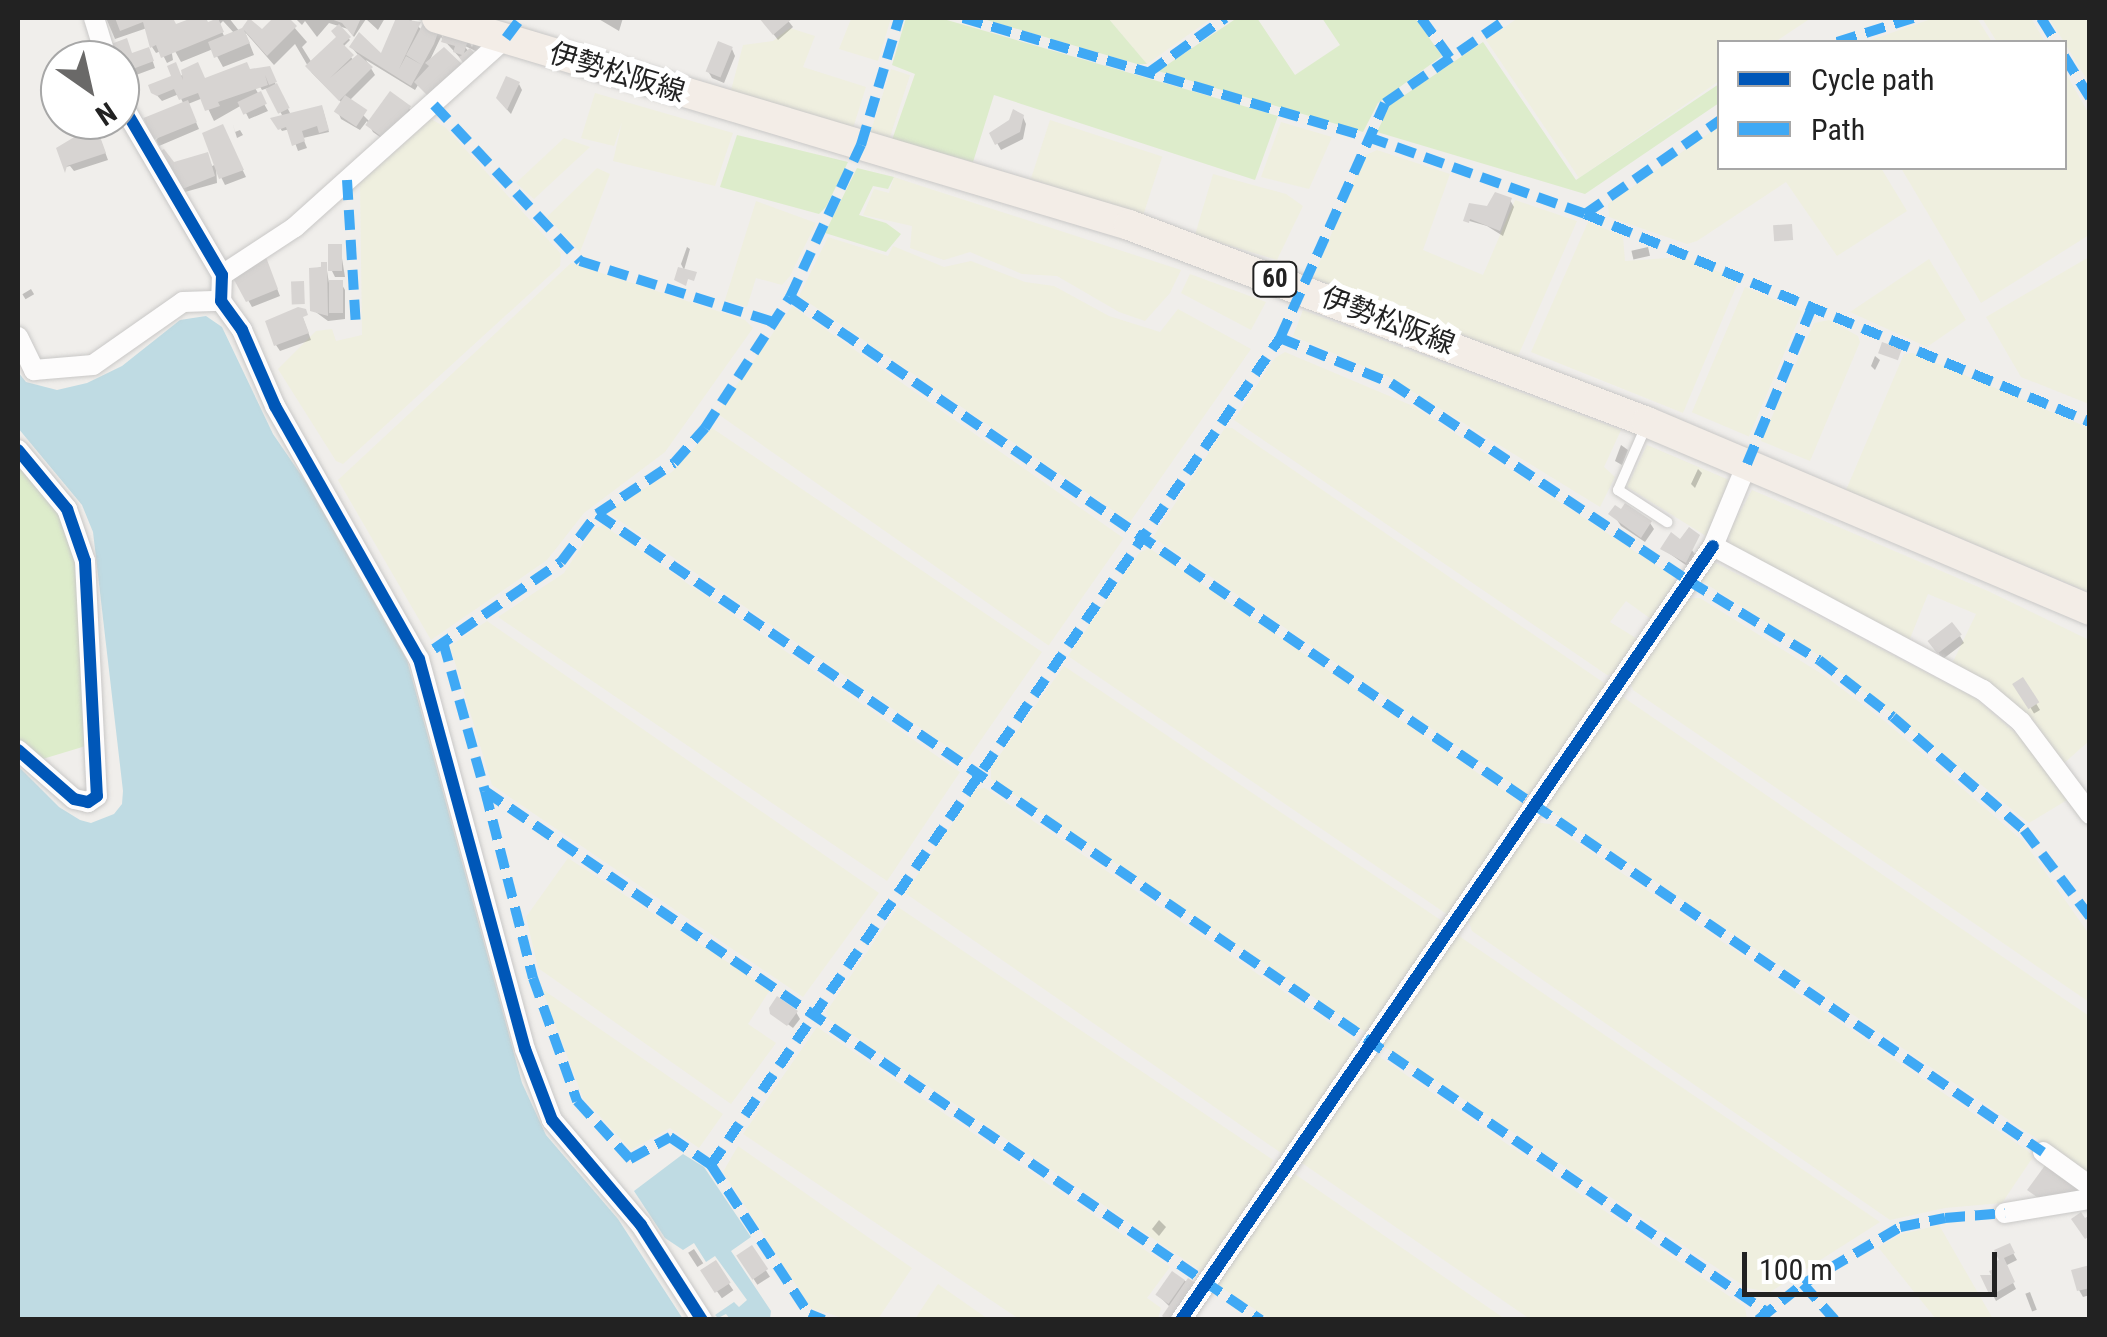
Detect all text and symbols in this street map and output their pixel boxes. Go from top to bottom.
street label: 伊勢松阪線 [545,36,689,110]
north arrow [40,40,140,140]
legend [1717,40,2067,170]
text: Cycle path [1811,62,1935,97]
text: N [90,95,122,132]
text: Path [1811,112,1865,147]
road number: 60 [1250,259,1300,299]
street label: 伊勢松阪線 [1317,280,1459,362]
scale bar [1747,1232,2002,1294]
text: 100 m [1759,1252,1833,1287]

